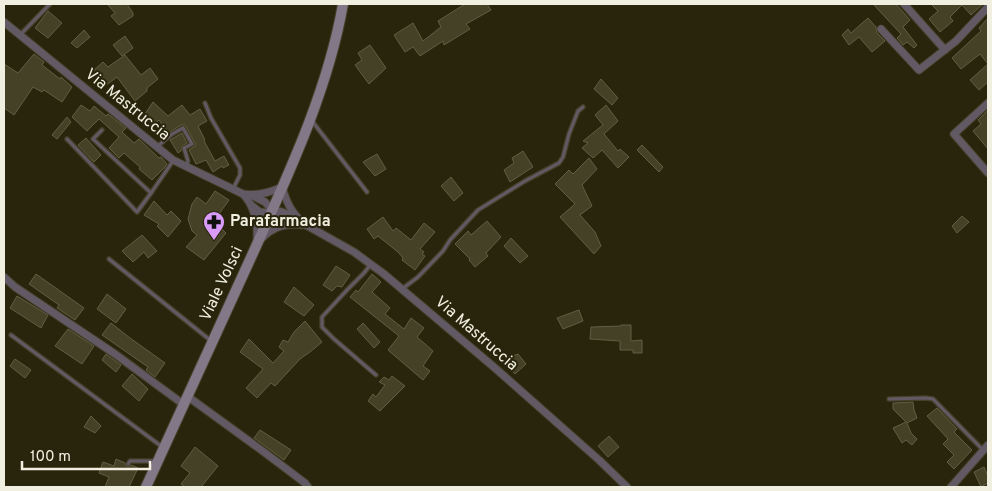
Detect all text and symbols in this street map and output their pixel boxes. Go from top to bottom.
street label: Via Mastruccia [80,65,174,145]
pharmacy icon: Parafarmacia [202,210,226,241]
place label: Parafarmacia [230,212,331,232]
street label: Viale Volsci [196,243,248,325]
street label: Via Mastruccia [430,292,522,376]
scale bar [22,438,150,470]
text: 100 m [30,448,71,467]

